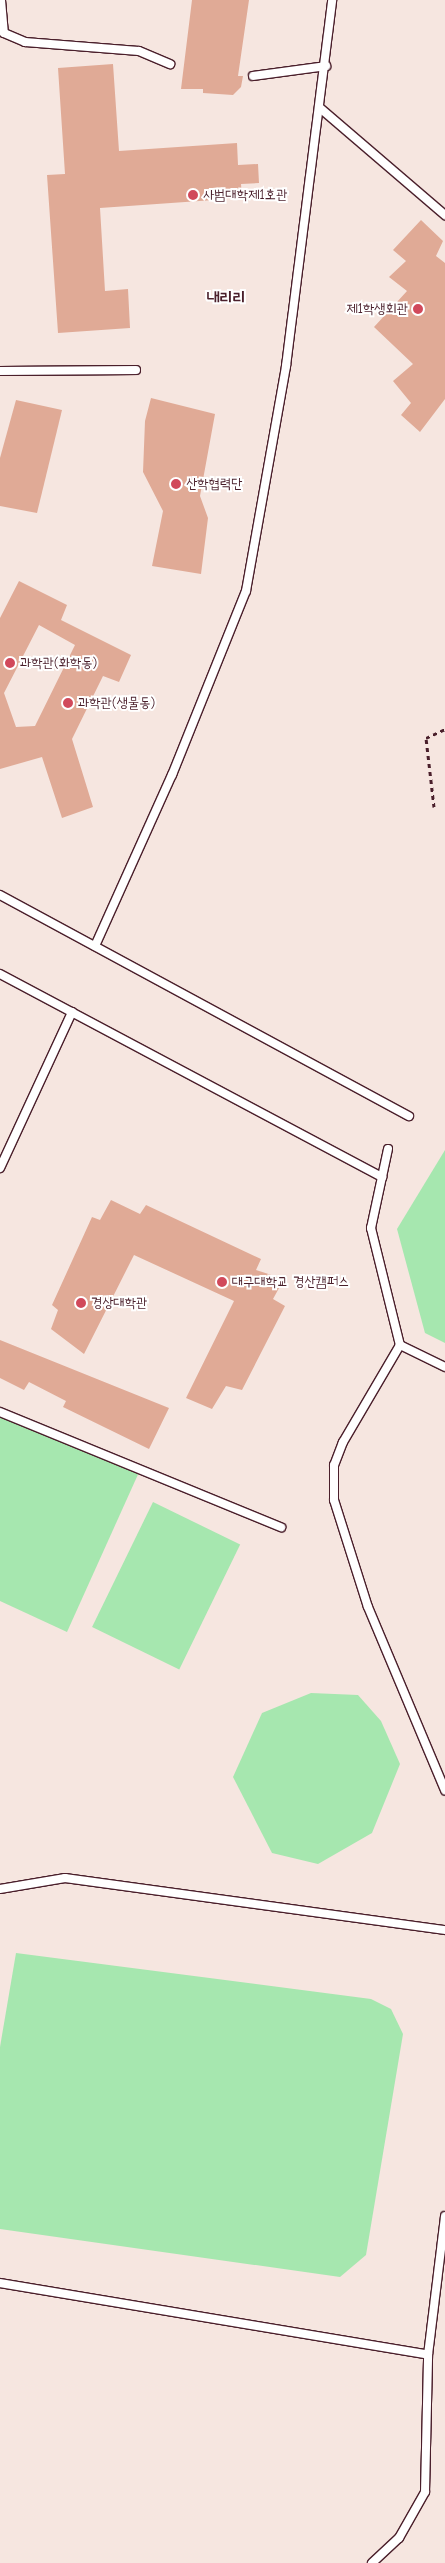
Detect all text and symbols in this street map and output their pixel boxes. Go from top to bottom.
place label: 사범대학제1호관 [203,187,287,203]
marker: 사범대학제1호관 [187,189,199,201]
district label: 내리리 [207,288,245,308]
place label: 제1학생회관 [346,301,408,317]
marker: 제1학생회관 [412,303,424,315]
place label: 산학협력단 [186,476,242,492]
marker: 산학협력단 [170,478,182,490]
place label: 과학관(화학동) [20,655,97,671]
marker: 과학관(화학동) [4,657,16,669]
place label: 과학관(생물동) [78,695,155,711]
marker: 과학관(생물동) [62,697,74,709]
place label: 대구대학교 경산캠퍼스 [232,1274,349,1290]
marker: 대구대학교 경산캠퍼스 [216,1276,228,1288]
place label: 경상대학관 [91,1295,147,1311]
marker: 경상대학관 [75,1297,87,1309]

